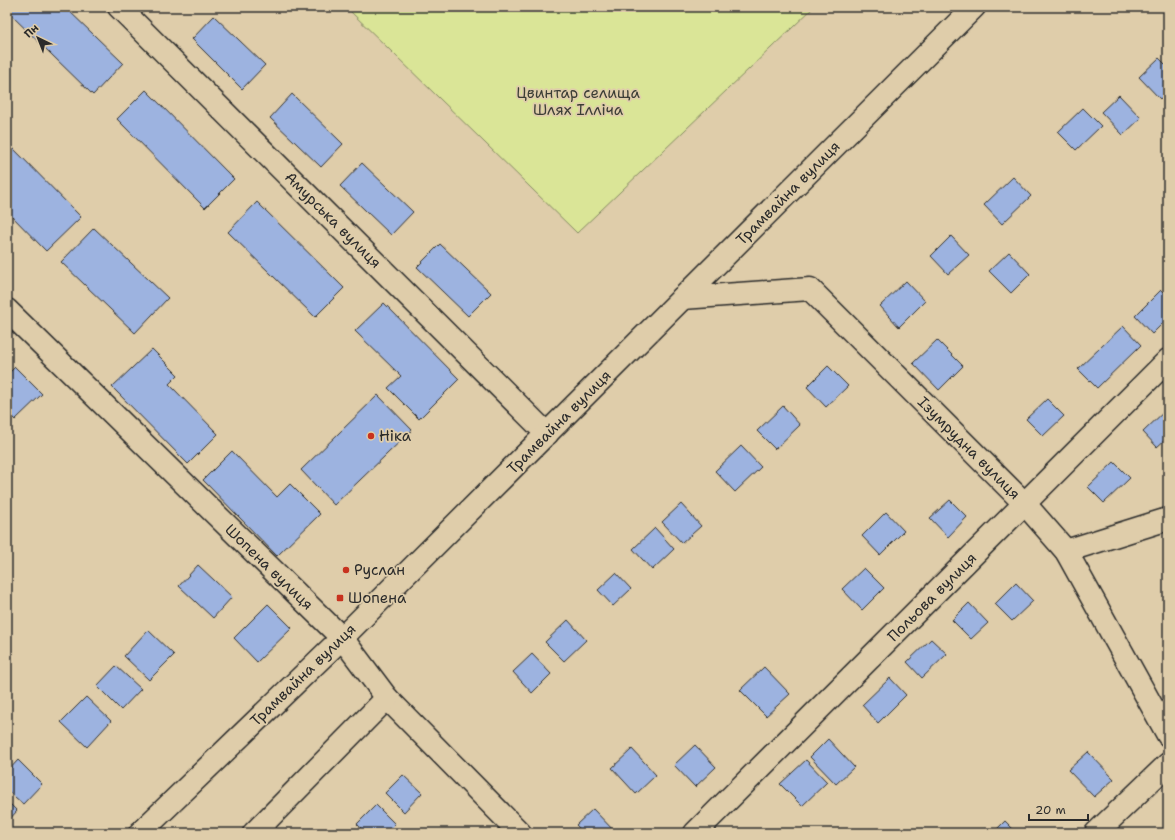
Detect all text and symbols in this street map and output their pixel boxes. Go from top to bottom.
north arrow [18,18,58,58]
text: Пн [21,21,42,41]
park label: Цвинтар селища Шлях Ілліча [516,83,640,120]
street label: Трамвайна вулиця [732,137,844,249]
street label: Амурська вулиця [280,167,386,273]
street label: Трамвайна вулиця [503,366,615,478]
street label: Ізумрудна вулиця [913,392,1025,504]
place label: Ніка [379,426,412,446]
marker: Ніка [366,431,376,441]
street label: Шопена вулиця [220,520,318,614]
street label: Польова вулиця [883,548,981,646]
place label: Руслан [354,560,405,580]
marker: Руслан [341,565,351,575]
place label: Шопена [348,588,407,608]
marker: Шопена [335,593,345,603]
street label: Трамвайна вулиця [246,619,360,731]
scale bar [1029,796,1088,822]
text: 20 m [1035,802,1066,818]

